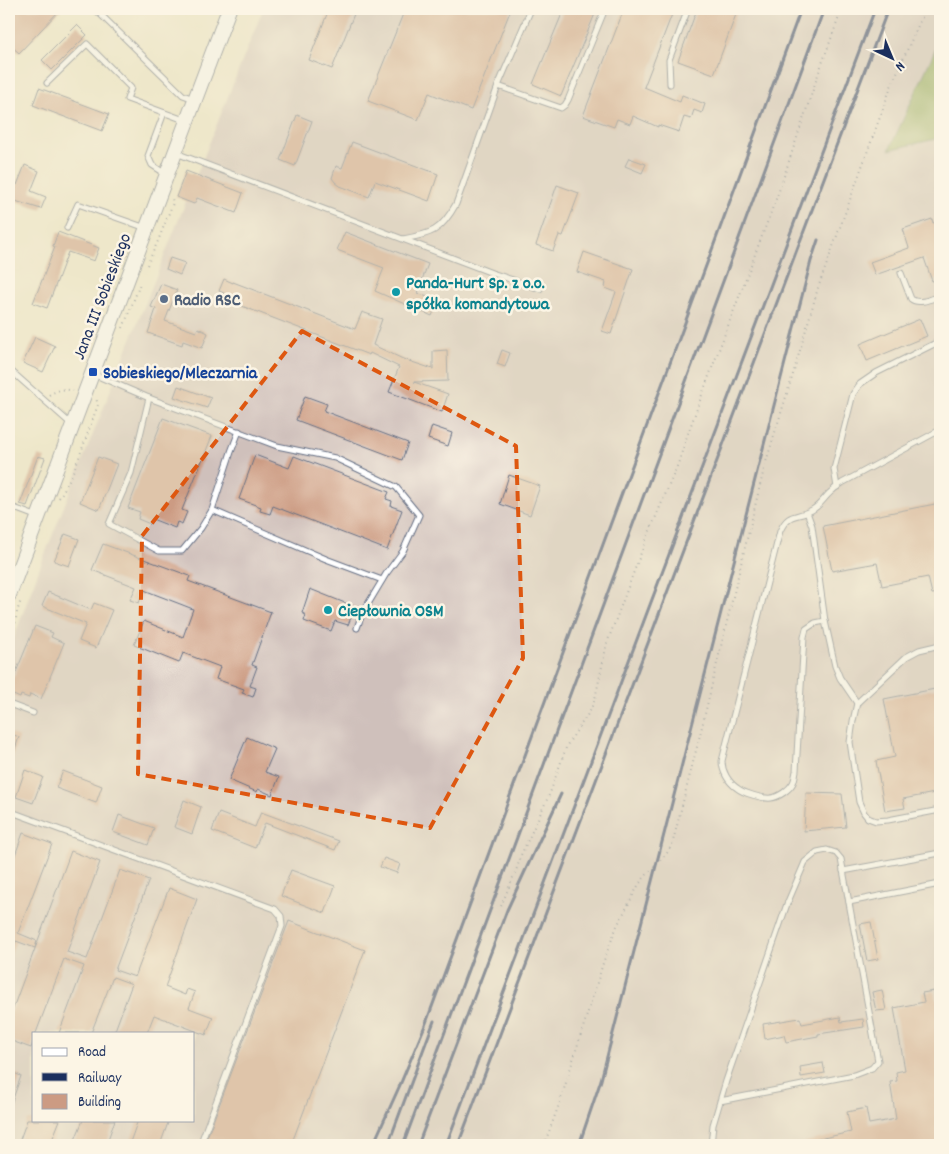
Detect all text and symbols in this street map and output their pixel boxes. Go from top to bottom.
north arrow [866,32,916,82]
text: N [890,56,909,76]
street label: Jana III Sobieskiego [68,230,139,364]
place label: Panda-Hurt Sp. z o.o. spółka komandytowa [406,272,550,318]
marker: Panda-Hurt Sp. z o.o. spółka komandytowa [390,286,402,298]
place label: Radio RSC [174,289,241,314]
marker: Radio RSC [158,293,170,305]
place label: Sobieskiego/Mleczarnia [103,362,258,387]
marker: Sobieskiego/Mleczarnia [87,366,99,378]
place label: Ciepłownia OSM [338,600,444,625]
marker: Ciepłownia OSM [322,604,334,616]
legend [32,1032,195,1122]
text: Road [78,1042,106,1064]
text: Railway [78,1068,122,1090]
text: Building [78,1092,121,1114]

